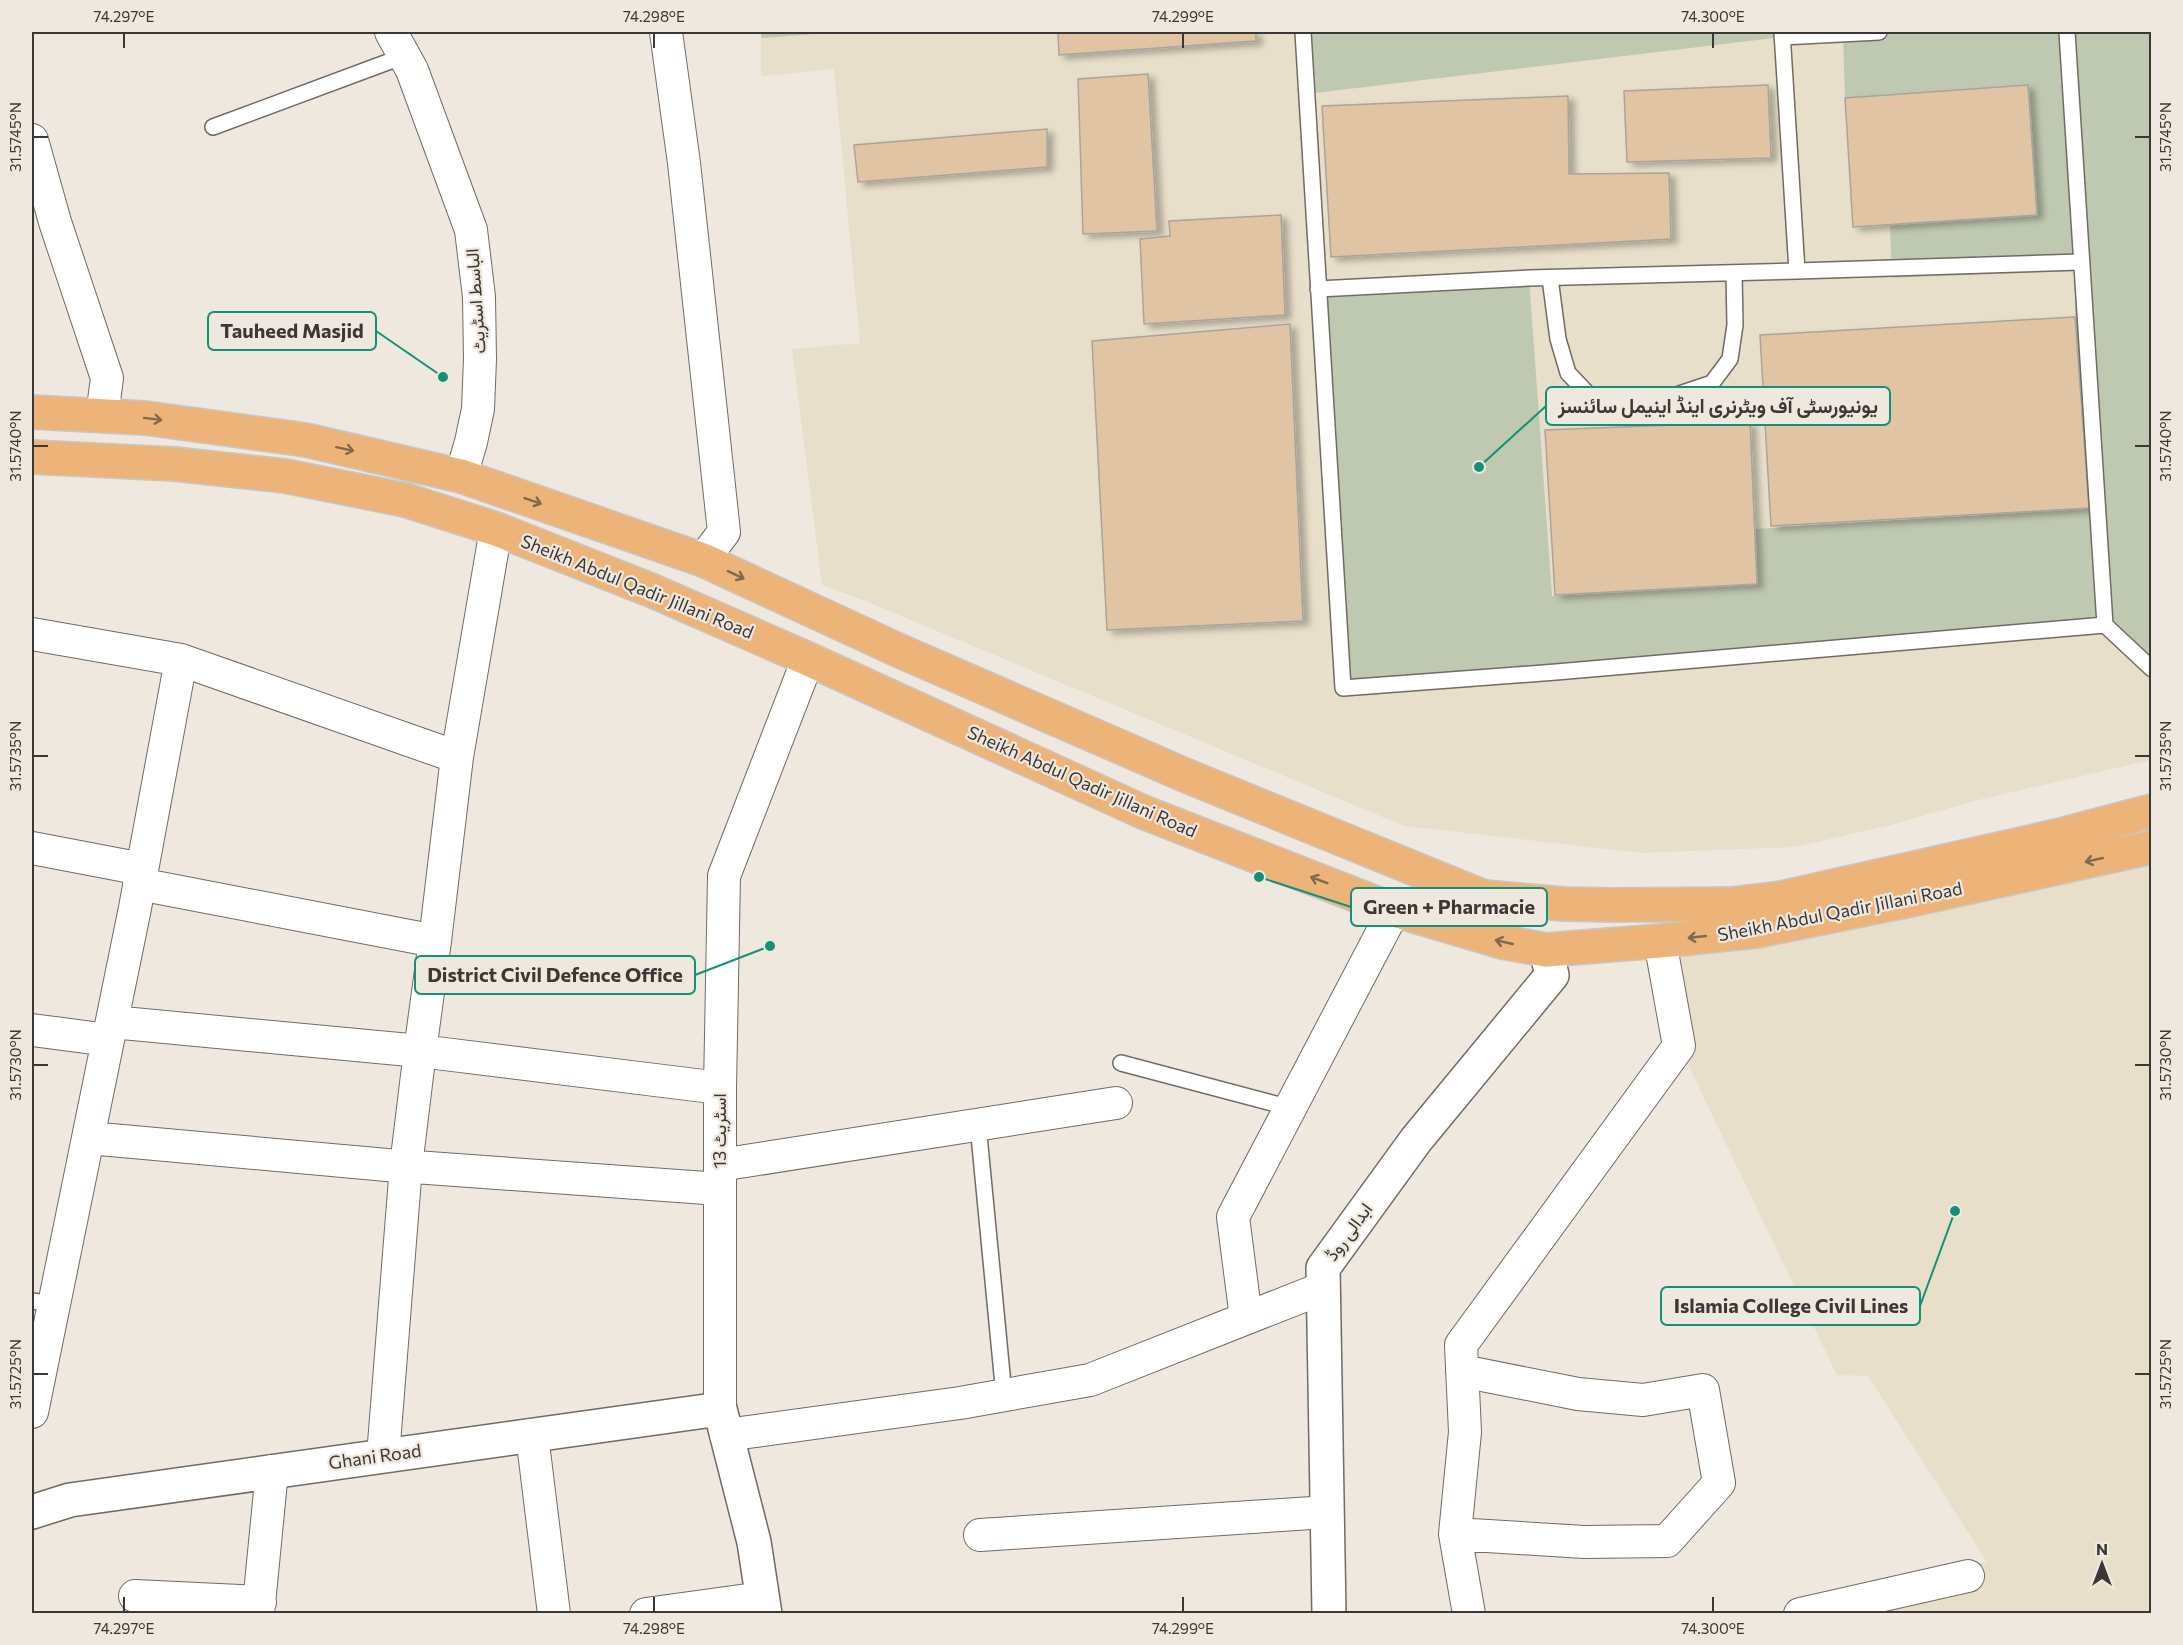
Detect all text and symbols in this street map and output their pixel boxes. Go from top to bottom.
text: 74.297°E [94,7,154,25]
text: 74.298°E [623,7,685,25]
text: 74.299°E [1152,7,1214,25]
text: 74.300°E [1681,7,1745,25]
text: 31.5745°N [6,102,24,172]
text: 31.5745°N [2156,102,2174,172]
street label: الباسط اسٹریٹ [460,248,491,354]
callout: Tauheed Masjid [208,312,376,350]
text: Tauheed Masjid [220,318,364,342]
callout: یونیورسٹی آف ویٹرنری اینڈ اینیمل سائنسز [1546,387,1890,425]
text: یونیورسٹی آف ویٹرنری اینڈ اینیمل سائنسز [1557,393,1878,419]
text: 31.5740°N [6,410,24,482]
text: 31.5740°N [2156,410,2174,482]
one-way arrow [142,414,162,425]
one-way arrow [336,443,355,455]
one-way arrow [523,496,542,507]
street label: Sheikh Abdul Qadir Jillani Road [518,529,757,643]
one-way arrow [726,569,744,581]
street label: Sheikh Abdul Qadir Jillani Road [964,720,1200,842]
text: 31.5735°N [6,721,24,791]
text: 31.5735°N [2156,721,2174,791]
one-way arrow [2085,855,2105,866]
one-way arrow [1310,874,1328,885]
street label: Sheikh Abdul Qadir Jillani Road [1716,876,1964,946]
callout: Green + Pharmacie [1351,888,1547,926]
text: Green + Pharmacie [1363,894,1535,918]
one-way arrow [1688,932,1708,943]
one-way arrow [1494,935,1513,947]
callout: District Civil Defence Office [415,956,695,994]
text: District Civil Defence Office [427,962,683,986]
text: 31.5730°N [6,1029,24,1101]
text: 31.5730°N [2156,1029,2174,1101]
street label: اسٹریٹ 13 [708,1093,731,1169]
street label: ابدالی روڈ [1320,1198,1377,1265]
callout: Islamia College Civil Lines [1661,1287,1920,1325]
text: Islamia College Civil Lines [1674,1293,1908,1317]
text: 31.5725°N [6,1339,24,1409]
text: 31.5725°N [2156,1339,2174,1409]
street label: Ghani Road [327,1439,423,1473]
north arrow [2072,1534,2132,1594]
text: N [2096,1539,2108,1558]
text: 74.297°E [94,1619,154,1637]
text: 74.298°E [623,1619,685,1637]
text: 74.299°E [1152,1619,1214,1637]
text: 74.300°E [1681,1619,1745,1637]

